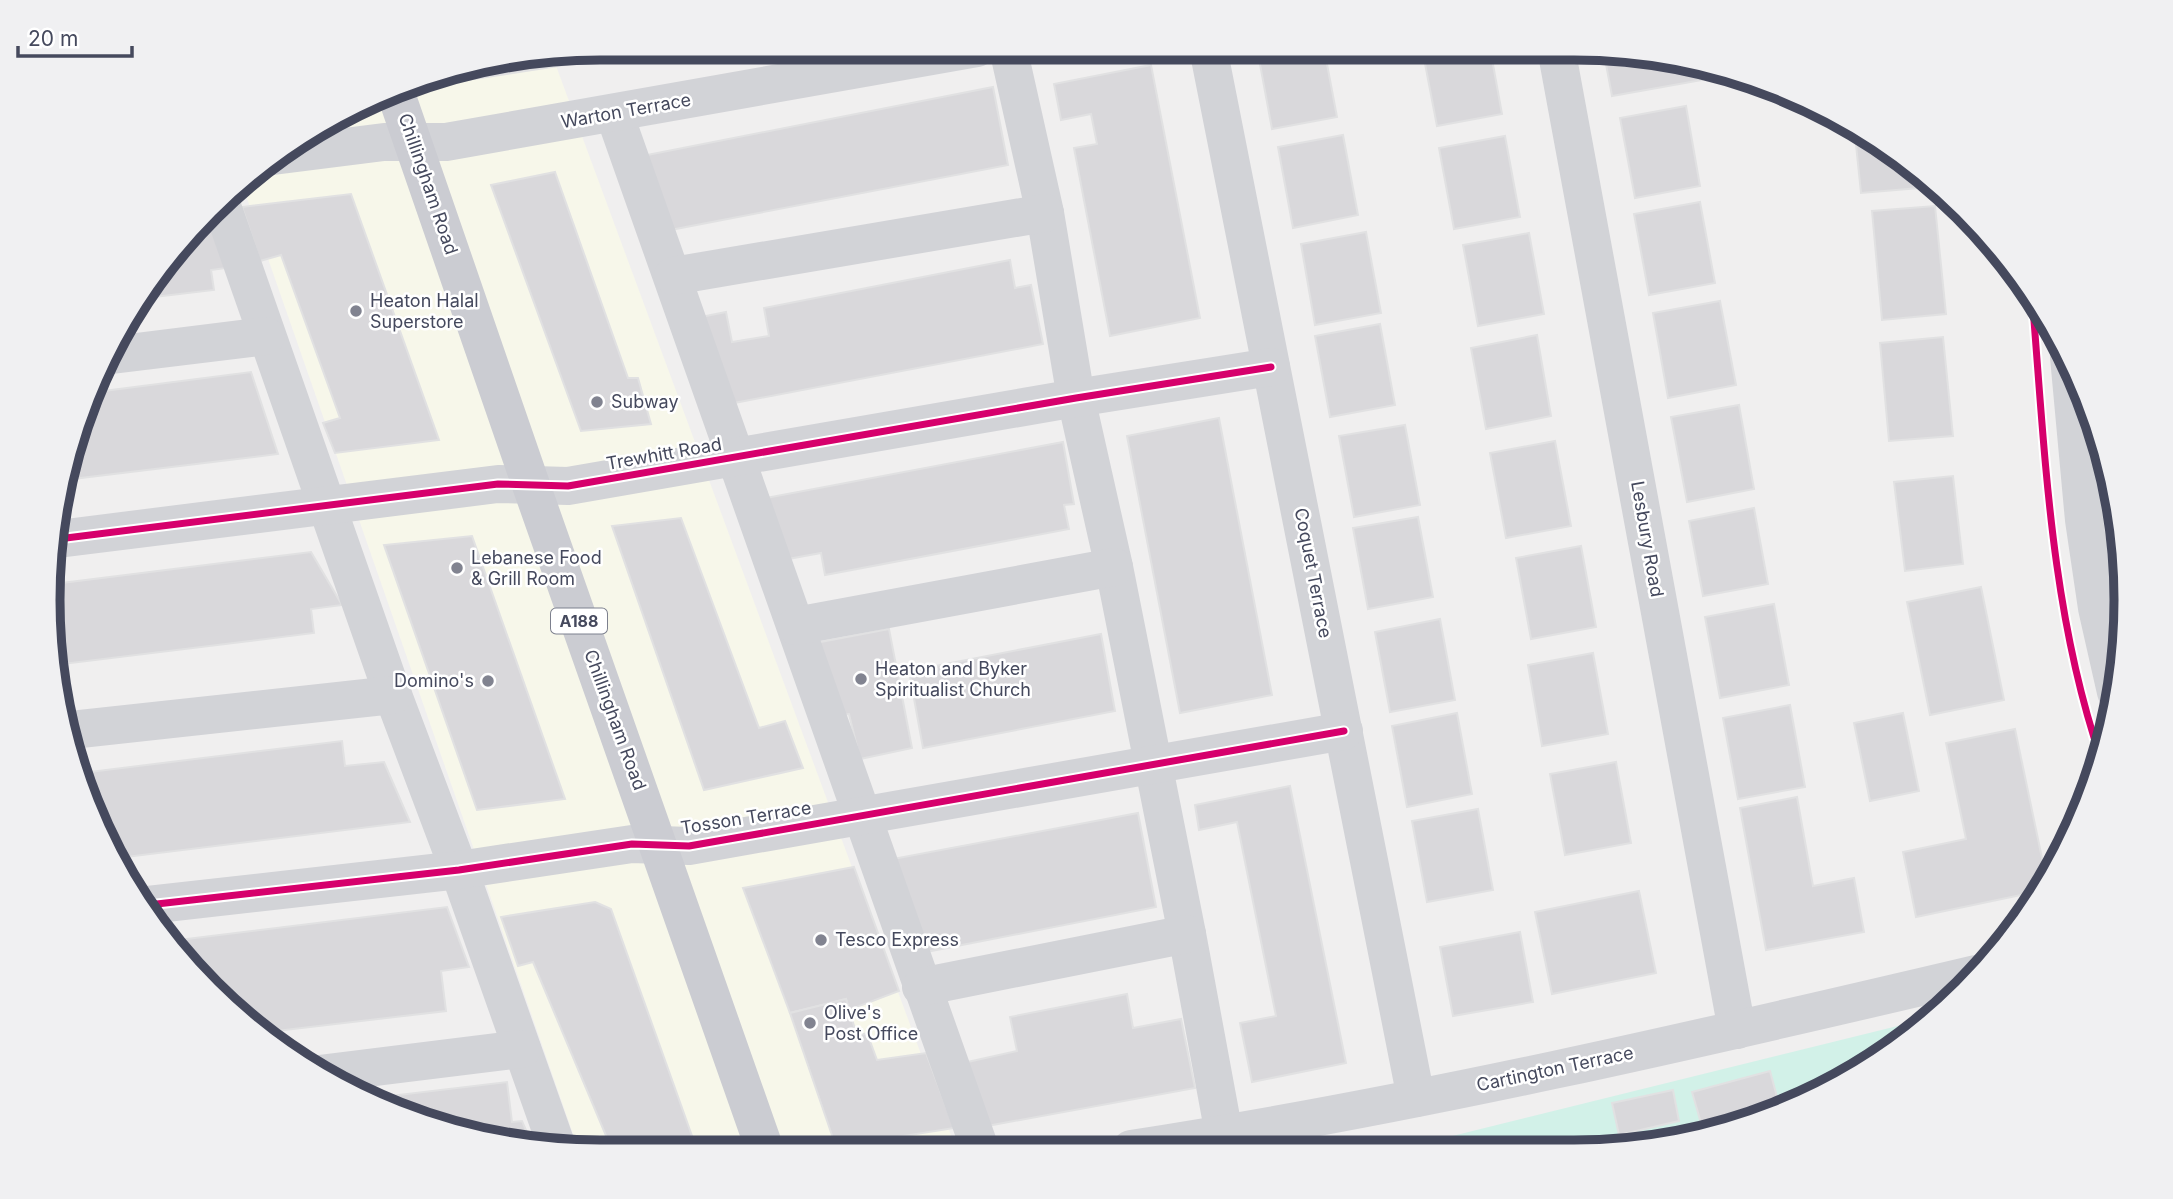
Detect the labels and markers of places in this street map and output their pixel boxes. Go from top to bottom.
place label: Heaton Halal Superstore [370,290,479,332]
marker: Heaton Halal Superstore [348,303,364,319]
place label: Subway [611,391,679,412]
marker: Subway [589,394,605,410]
place label: Lebanese Food & Grill Room [471,547,602,589]
marker: Lebanese Food & Grill Room [449,560,465,576]
place label: Heaton and Byker Spiritualist Church [875,658,1031,700]
place label: Domino's [394,670,474,691]
marker: Heaton and Byker Spiritualist Church [853,671,869,687]
marker: Domino's [480,673,496,689]
place label: Tesco Express [835,929,959,950]
marker: Tesco Express [813,932,829,948]
place label: Olive's Post Office [824,1002,918,1044]
marker: Olive's Post Office [802,1015,818,1031]

